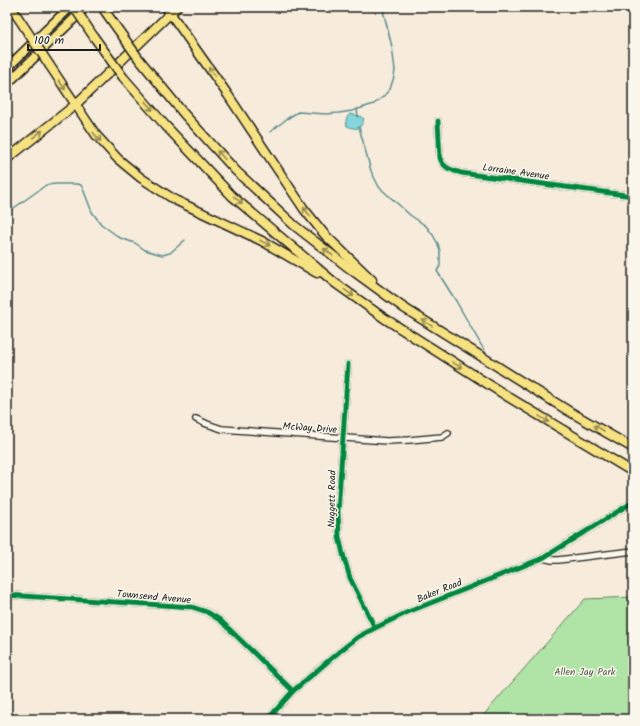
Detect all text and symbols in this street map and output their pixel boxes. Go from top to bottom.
scale bar [28,26,100,52]
text: 100 m [34,31,65,50]
one-way arrow [208,67,216,78]
one-way arrow [58,80,66,91]
one-way arrow [144,101,153,111]
one-way arrow [32,130,43,139]
one-way arrow [93,131,102,142]
one-way arrow [217,150,226,160]
street label: Lorraine Avenue [482,159,551,185]
one-way arrow [233,196,244,205]
one-way arrow [302,207,311,218]
one-way arrow [258,239,270,247]
one-way arrow [322,247,333,256]
one-way arrow [343,289,354,297]
one-way arrow [421,318,433,326]
one-way arrow [451,361,463,369]
one-way arrow [538,415,550,423]
street label: McWay Drive [282,418,338,438]
one-way arrow [593,424,605,432]
street label: Nuggett Road [324,469,341,528]
street label: Baker Road [414,574,465,607]
street label: Townsend Avenue [116,586,192,608]
park label: Allen Jay Park [554,664,616,680]

